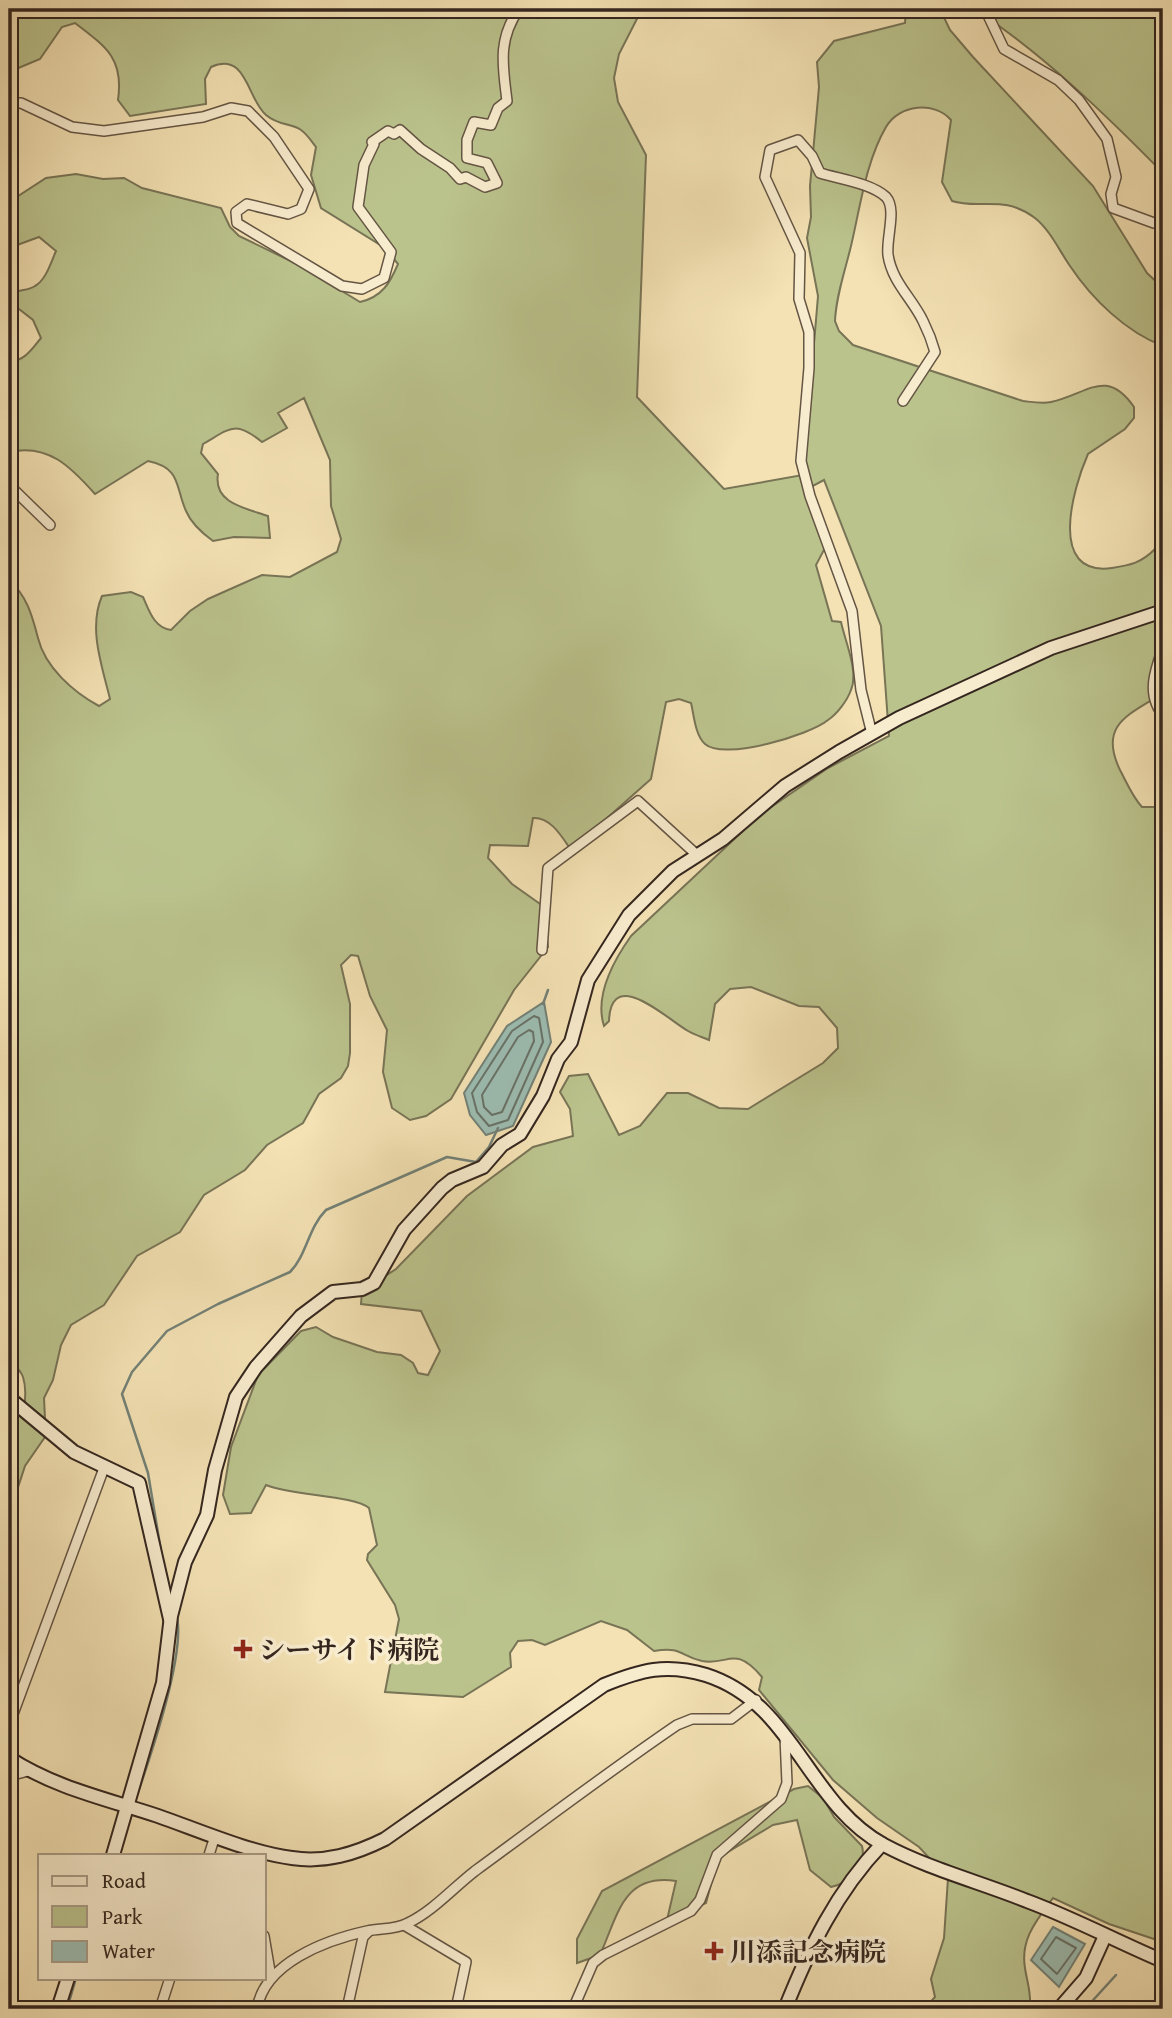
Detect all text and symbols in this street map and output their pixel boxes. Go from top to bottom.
place label: シーサイド病院 [259,1630,439,1669]
marker: シーサイド病院 [233,1639,253,1659]
legend [38,1854,266,1980]
text: Road [102,1865,147,1896]
text: Park [102,1901,143,1932]
place label: 川添記念病院 [730,1932,886,1971]
text: Water [102,1935,155,1966]
marker: 川添記念病院 [704,1941,724,1961]

